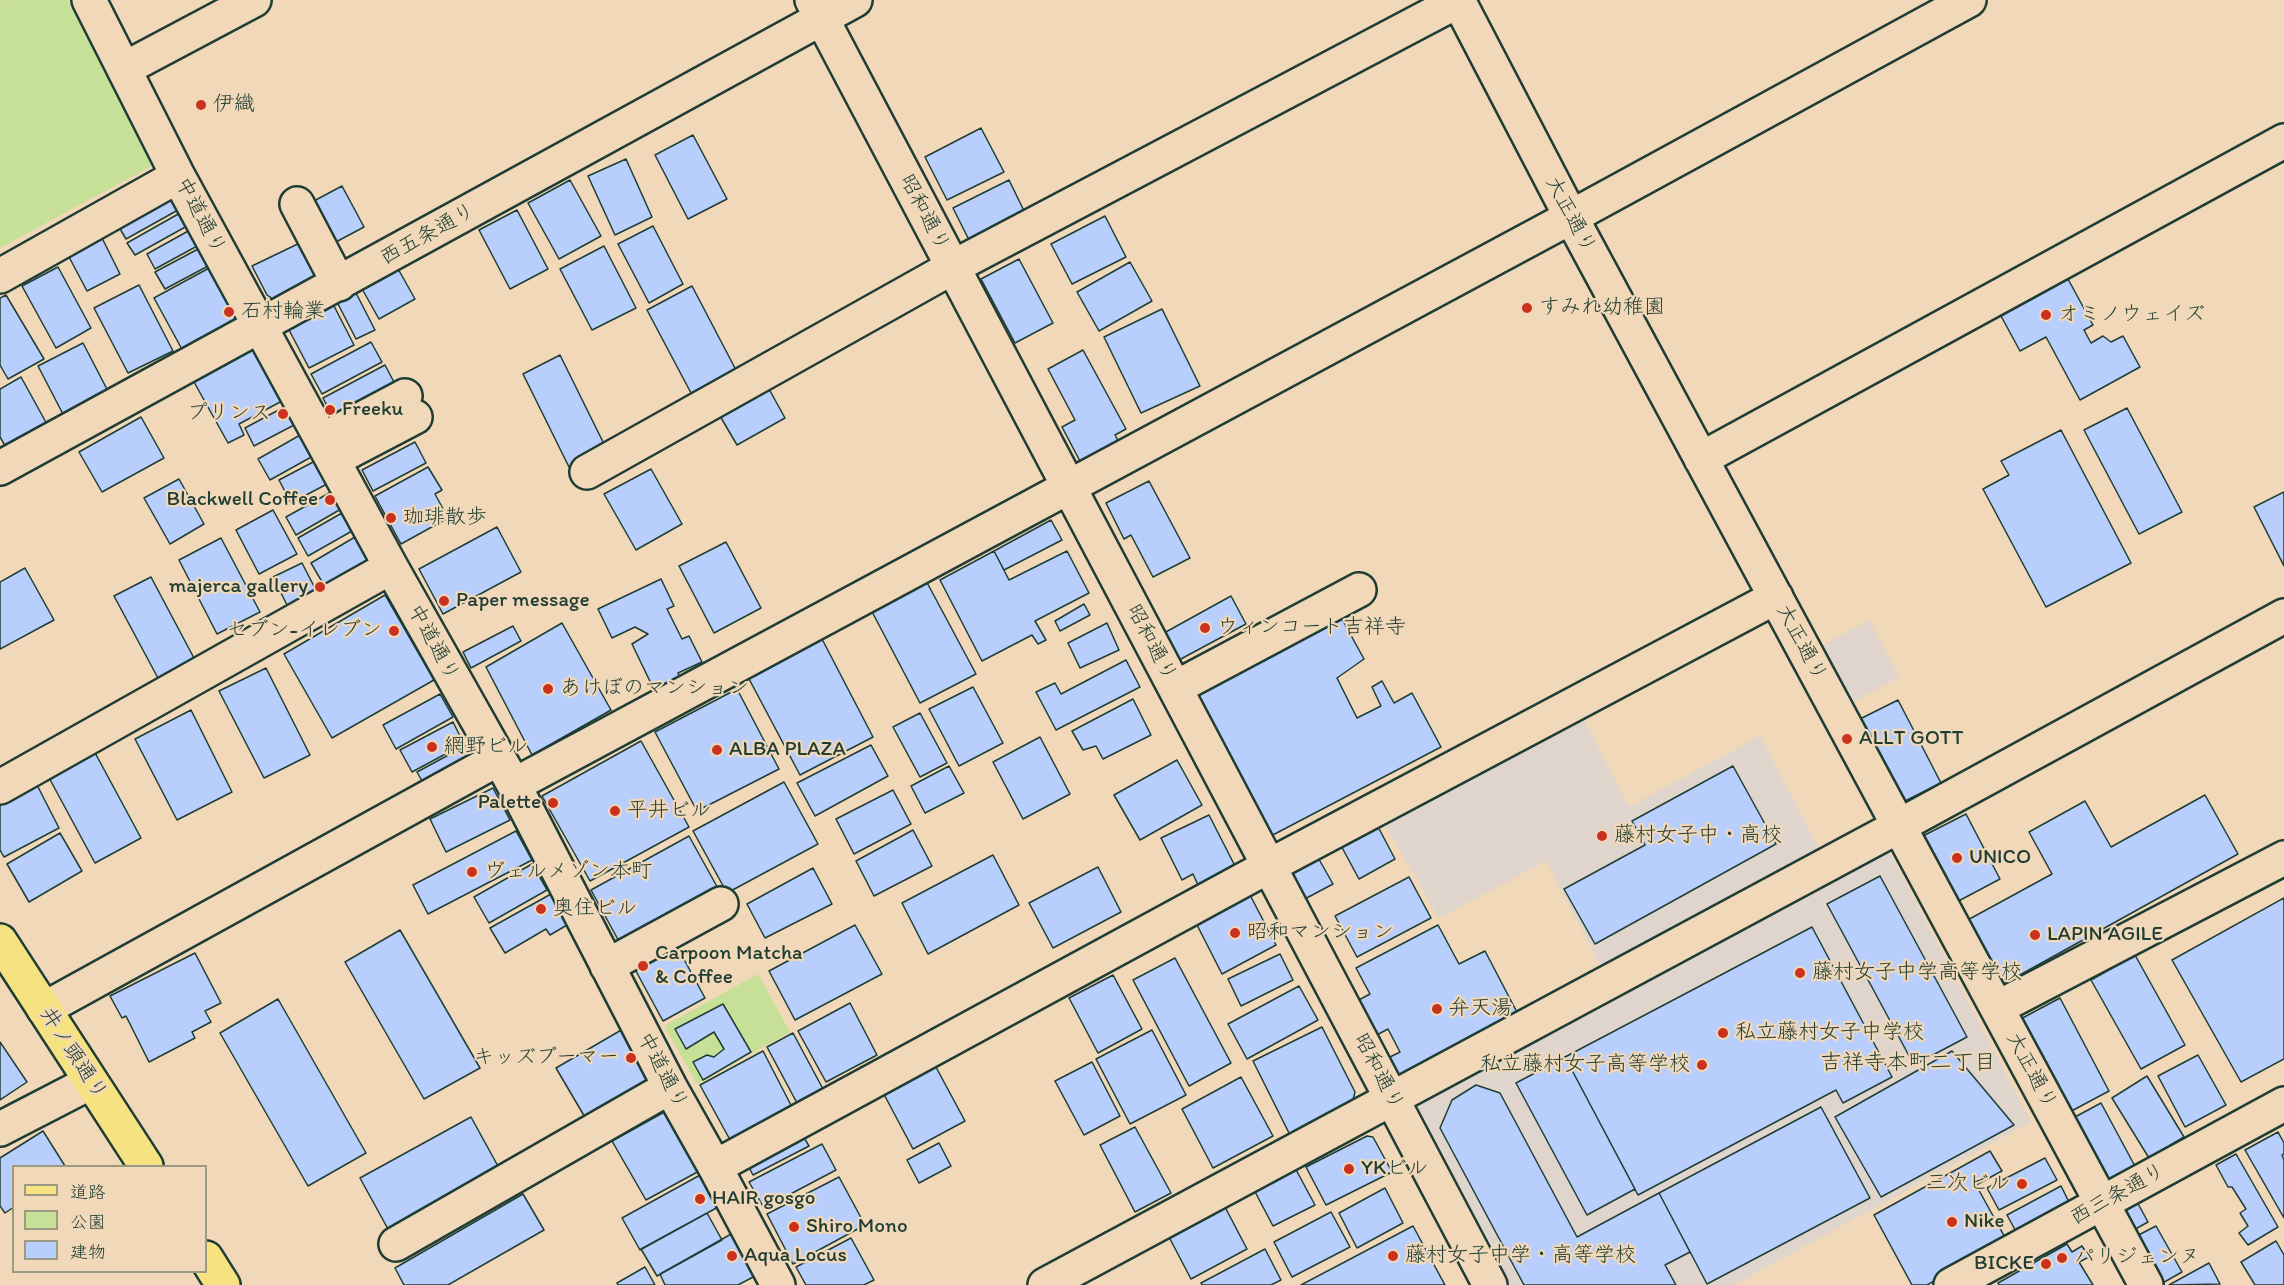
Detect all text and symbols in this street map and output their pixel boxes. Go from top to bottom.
place label: 伊織 [213,92,255,118]
marker: 伊織 [194,98,208,112]
street label: 昭和通り [893,170,955,256]
street label: 大正通り [1539,172,1601,258]
street label: 中道通り [169,173,231,259]
street label: 西五条通り [376,199,480,271]
place label: すみれ幼稚園 [1539,295,1665,321]
place label: 石村輪業 [241,299,325,325]
marker: すみれ幼稚園 [1520,301,1534,315]
place label: オミノウェイズ [2058,302,2205,328]
marker: 石村輪業 [222,305,236,319]
marker: オミノウェイズ [2039,308,2053,322]
place label: Freeku [342,397,403,423]
place label: プリンス [187,401,271,427]
marker: Freeku [323,403,337,417]
marker: プリンス [276,407,290,421]
place label: Blackwell Coffee [167,487,318,513]
marker: Blackwell Coffee [323,493,337,507]
place label: 珈琲散歩 [403,505,487,531]
marker: 珈琲散歩 [384,511,398,525]
place label: majerca gallery [169,574,308,600]
marker: majerca gallery [313,580,327,594]
place label: Paper message [456,588,590,614]
marker: Paper message [437,594,451,608]
street label: 中道通り [402,600,464,686]
street label: 昭和通り [1120,600,1182,686]
street label: 大正通り [1770,600,1832,686]
place label: ウィンコート吉祥寺 [1217,615,1406,641]
place label: セブン-イレブン [227,618,382,644]
marker: ウィンコート吉祥寺 [1198,621,1212,635]
marker: セブン-イレブン [387,624,401,638]
place label: あけぼのマンション [560,676,749,702]
marker: あけぼのマンション [541,682,555,696]
place label: ALLT GOTT [1859,726,1963,752]
marker: ALLT GOTT [1840,732,1854,746]
place label: 網野ビル [444,734,528,760]
place label: ALBA PLAZA [729,737,846,763]
marker: 網野ビル [425,740,439,754]
marker: ALBA PLAZA [710,743,724,757]
place label: Palette [478,790,541,816]
marker: Palette [546,796,560,810]
place label: 平井ビル [627,798,711,824]
marker: 平井ビル [608,804,622,818]
place label: 藤村女子中・高校 [1614,823,1782,849]
marker: 藤村女子中・高校 [1595,829,1609,843]
place label: UNICO [1969,845,2031,871]
marker: UNICO [1950,851,1964,865]
place label: ヴェルメゾン本町 [484,859,652,885]
marker: ヴェルメゾン本町 [465,865,479,879]
place label: 奥住ビル [553,896,637,922]
marker: 奥住ビル [534,902,548,916]
place label: 昭和マンション [1247,920,1394,946]
place label: LAPIN AGILE [2047,922,2163,948]
marker: 昭和マンション [1228,926,1242,940]
marker: LAPIN AGILE [2028,928,2042,942]
place label: Carpoon Matcha & Coffee [655,941,802,991]
marker: Carpoon Matcha & Coffee [636,959,650,973]
place label: 藤村女子中学高等学校 [1812,960,2022,986]
marker: 藤村女子中学高等学校 [1793,966,1807,980]
place label: 弁天湯 [1449,996,1512,1022]
marker: 弁天湯 [1430,1002,1444,1016]
street label: 井ノ頭通り [34,1003,112,1105]
place label: 私立藤村女子中学校 [1735,1020,1924,1046]
marker: 私立藤村女子中学校 [1716,1026,1730,1040]
street label: 中道通り [631,1028,693,1114]
street label: 大正通り [2000,1028,2062,1114]
street label: 昭和通り [1347,1029,1409,1115]
place label: キッズブーマー [473,1045,619,1071]
district label: 吉祥寺本町二丁目 [1820,1050,1996,1076]
marker: キッズブーマー [624,1051,638,1065]
place label: 私立藤村女子高等学校 [1480,1052,1690,1078]
marker: 私立藤村女子高等学校 [1695,1058,1709,1072]
place label: YKビル [1361,1156,1428,1182]
street label: 西三条通り [2066,1159,2170,1231]
marker: YKビル [1342,1162,1356,1176]
legend [12,1165,207,1273]
place label: 三次ビル [1926,1171,2010,1197]
marker: 三次ビル [2015,1177,2029,1191]
text: 道路 [70,1181,106,1203]
place label: HAIR gosgo [712,1186,815,1212]
marker: HAIR gosgo [693,1192,707,1206]
place label: Nike [1964,1209,2004,1235]
text: 公園 [70,1211,106,1233]
place label: Shiro Mono [806,1214,908,1240]
marker: Nike [1945,1215,1959,1229]
marker: Shiro Mono [787,1220,801,1234]
text: 建物 [70,1241,106,1263]
place label: Aqua Locus [744,1243,847,1269]
place label: 藤村女子中学・高等学校 [1405,1243,1636,1269]
place label: パリジェンヌ [2074,1245,2200,1271]
marker: Aqua Locus [725,1249,739,1263]
marker: 藤村女子中学・高等学校 [1386,1249,1400,1263]
place label: BICKE [1974,1251,2034,1277]
marker: パリジェンヌ [2055,1251,2069,1265]
marker: BICKE [2039,1257,2053,1271]

